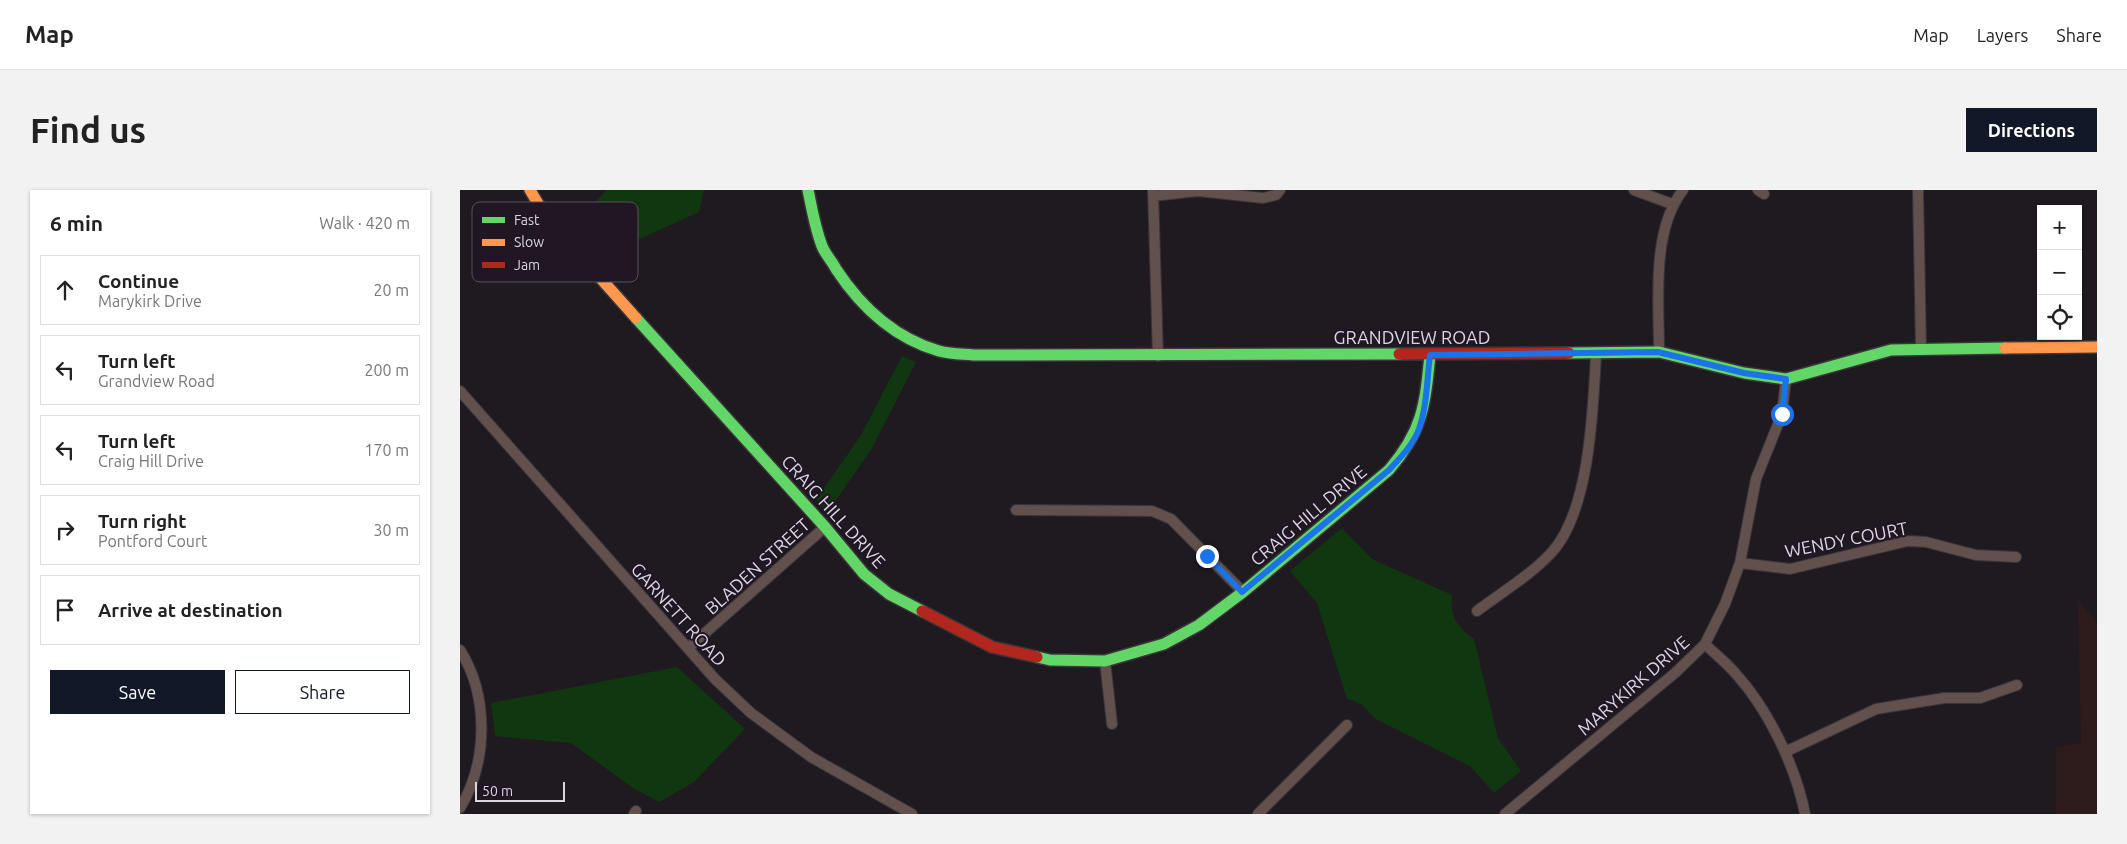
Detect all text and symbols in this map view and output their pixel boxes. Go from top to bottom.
text: Map [25,21,74,48]
text: Map [1913,25,1949,45]
text: Layers [1977,25,2028,45]
text: Share [2056,25,2102,45]
button: Directions [1966,108,2097,152]
text: Find us [30,110,146,150]
legend [472,202,638,282]
map controls [2037,205,2082,340]
button: + [2037,205,2082,250]
text: 6 min [50,211,103,235]
text: Fast [514,212,540,228]
text: Walk · 420 m [319,214,410,232]
text: Slow [514,234,544,250]
button: − [2037,250,2082,295]
text: Jam [514,257,540,273]
text: Continue [98,270,179,292]
icon: ahead [51,276,79,304]
text: 20 m [373,281,409,299]
text: Marykirk Drive [98,292,202,310]
button: locate [2037,295,2082,340]
street label: GRANDVIEW ROAD [1333,327,1491,347]
text: Turn left [98,350,176,372]
icon: left [51,356,79,384]
text: 200 m [364,361,409,379]
text: Grandview Road [98,372,215,390]
route start [1771,403,1794,426]
text: Turn left [98,430,176,452]
icon: left [51,436,79,464]
text: 170 m [364,441,409,459]
street label: CRAIG HILL DRIVE [778,451,890,571]
text: Craig Hill Drive [98,452,204,470]
street label: CRAIG HILL DRIVE [1246,461,1370,569]
text: Turn right [98,510,186,532]
street label: BLADEN STREET [701,514,813,618]
icon: right [51,516,79,544]
street label: WENDY COURT [1783,517,1909,561]
text: 30 m [373,521,409,539]
text: Pontford Court [98,532,207,550]
route end [1196,545,1219,568]
street label: GARNETT ROAD [627,558,731,670]
icon: arrive [51,596,79,624]
text: Arrive at destination [98,599,283,621]
street label: MARYKIRK DRIVE [1573,631,1693,739]
button: Save [50,670,225,714]
button: Share [235,670,410,714]
scale bar [475,779,565,802]
text: 50 m [482,783,513,799]

